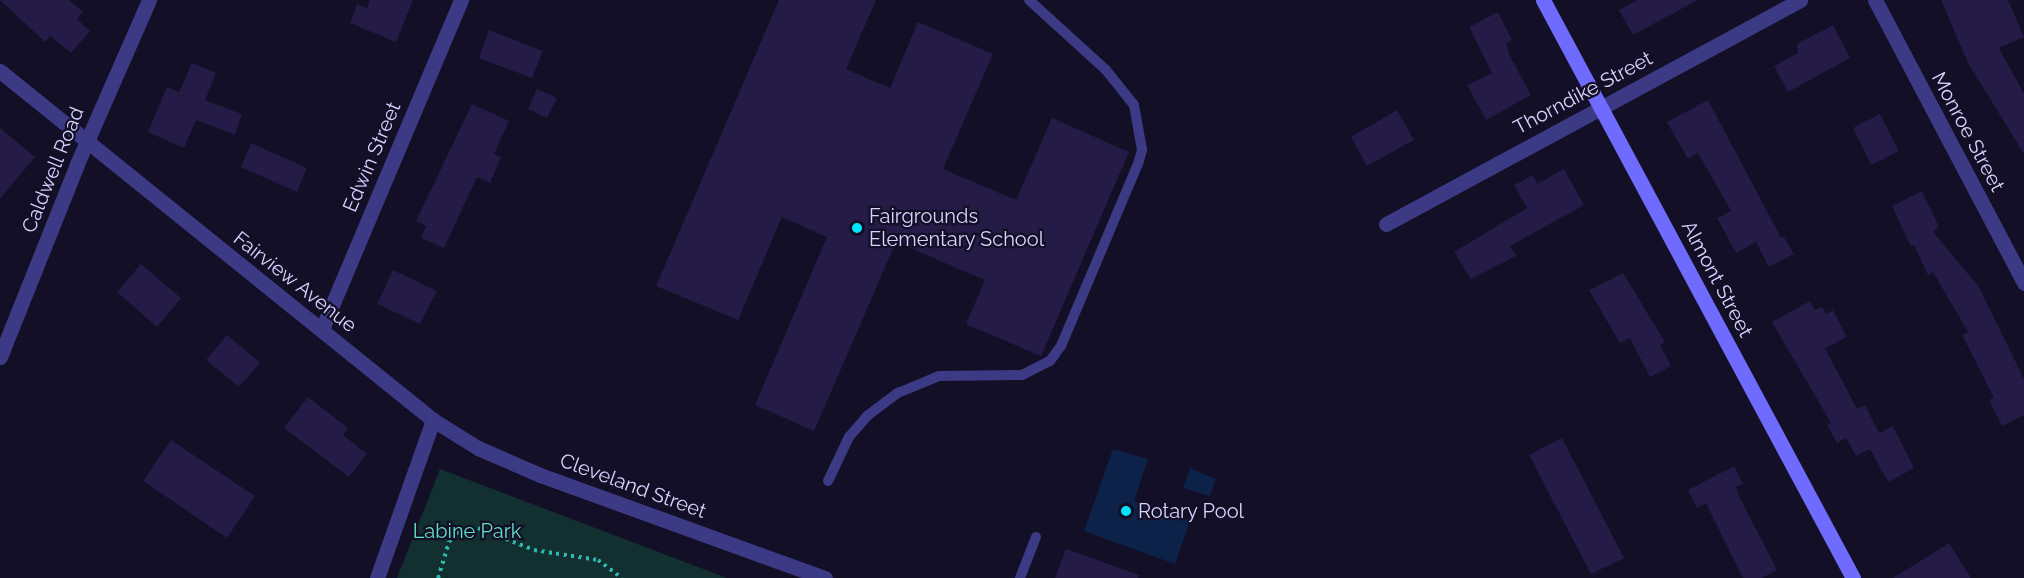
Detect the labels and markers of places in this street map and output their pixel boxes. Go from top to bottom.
place label: Fairgrounds Elementary School [869,204,1045,251]
marker: Fairgrounds Elementary School [850,221,864,235]
place label: Rotary Pool [1138,499,1245,523]
marker: Rotary Pool [1119,504,1133,518]

